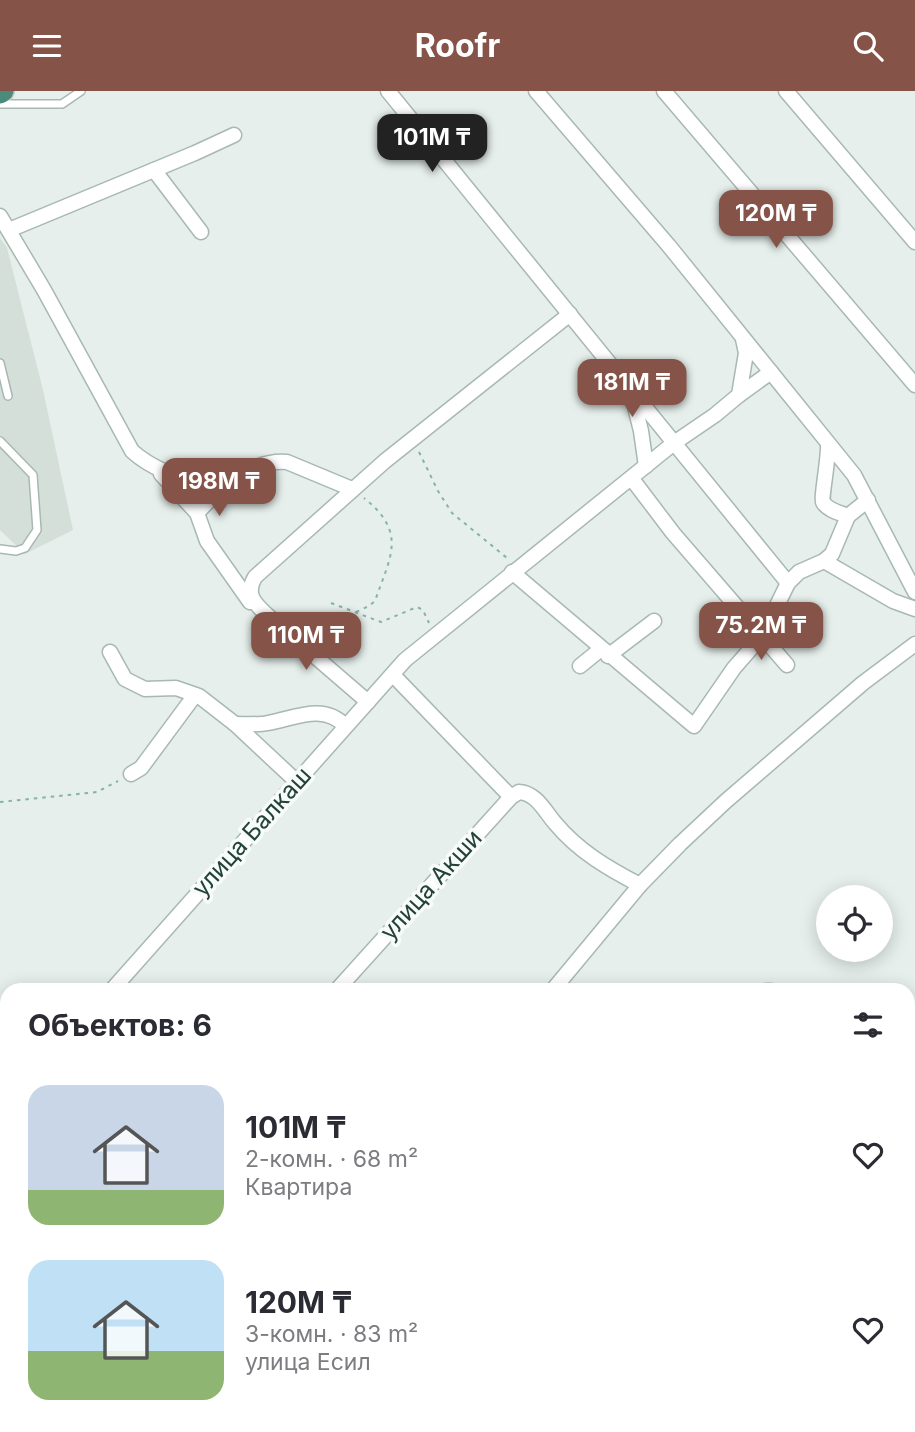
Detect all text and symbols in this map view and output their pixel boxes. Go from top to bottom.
text: Roofr [415,26,500,65]
icon: menu [28,27,66,65]
icon: search [849,27,887,65]
pin: 101M ₸ [375,115,489,174]
text: 101M ₸ [393,123,471,151]
pin: 120M ₸ [719,191,833,250]
text: 120M ₸ [735,199,817,227]
pin: 181M ₸ [575,359,689,419]
text: 181M ₸ [593,368,671,396]
pin: 198M ₸ [162,459,276,518]
text: 198M ₸ [178,467,260,495]
pin: 75.2M ₸ [696,603,826,662]
text: 75.2M ₸ [715,611,807,639]
pin: 110M ₸ [249,613,363,672]
text: 110M ₸ [267,621,345,649]
street label: улица Балкаш [186,761,317,902]
street label: улица Акши [374,824,488,946]
map controls [816,885,893,962]
button: locate [816,885,893,962]
icon: filters [849,1006,887,1044]
text: Объектов: 6 [28,1007,212,1043]
text: 101M ₸ [245,1109,346,1145]
icon: home [84,1113,168,1197]
icon: heart [849,1136,887,1174]
text: 2-комн. · 68 m² [245,1145,418,1173]
text: Квартира [245,1173,352,1201]
text: 120M ₸ [245,1284,352,1320]
icon: home [84,1288,168,1372]
icon: heart [849,1311,887,1349]
text: 3-комн. · 83 m² [245,1320,418,1348]
text: улица Есил [245,1348,371,1376]

